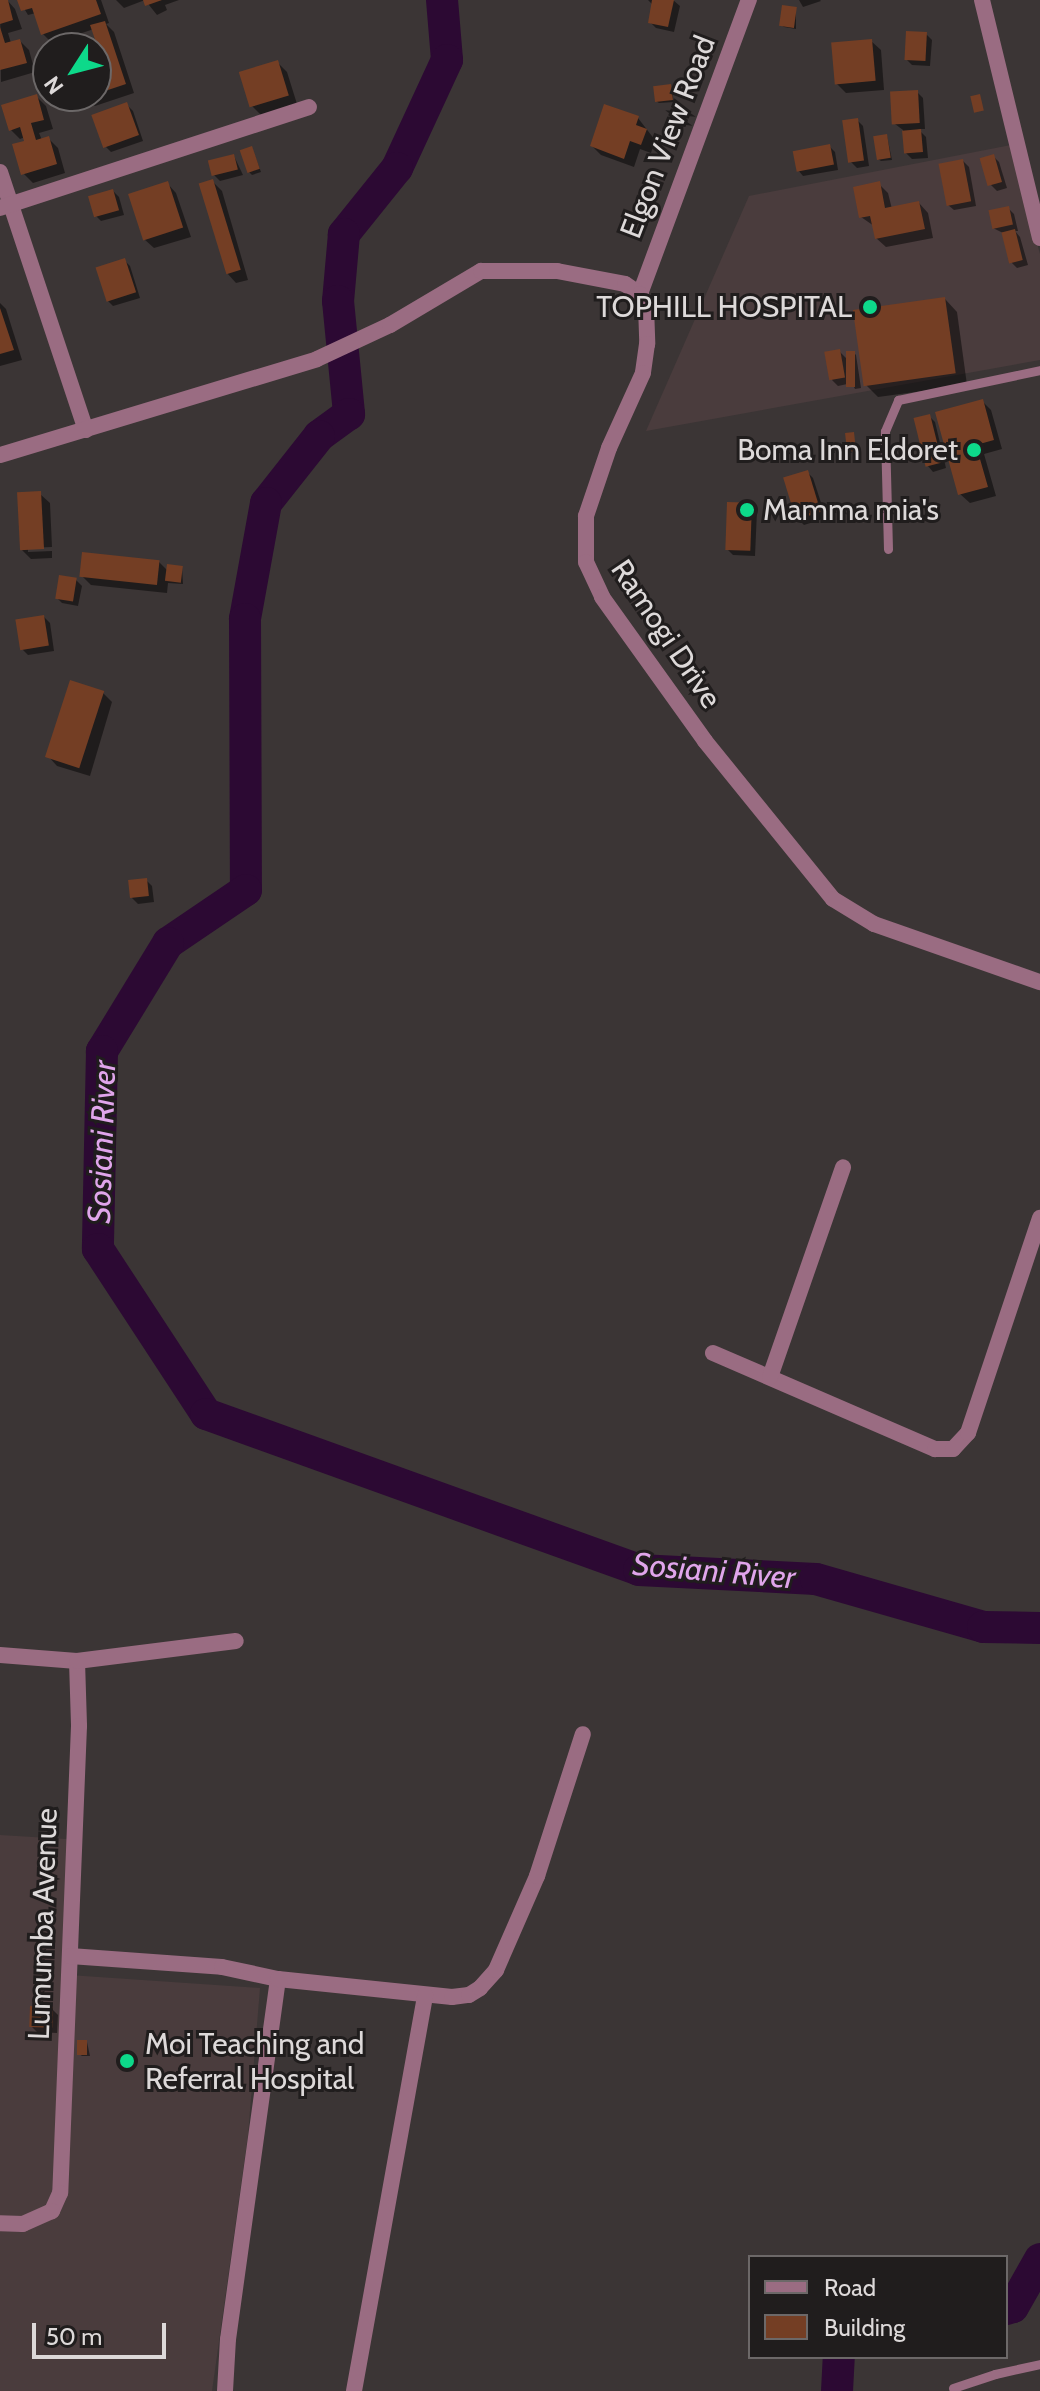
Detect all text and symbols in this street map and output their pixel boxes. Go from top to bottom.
street label: Elgon View Road [613,31,723,243]
north arrow [32,32,112,112]
text: N [38,71,69,99]
place label: TOPHILL HOSPITAL [596,289,852,325]
marker: TOPHILL HOSPITAL [859,296,881,318]
place label: Boma Inn Eldoret [737,432,958,468]
marker: Boma Inn Eldoret [965,441,983,459]
place label: Mamma mia's [763,492,939,528]
marker: Mamma mia's [738,501,756,519]
street label: Ramogi Drive [603,553,729,715]
water label: Sosiani River [80,1060,124,1224]
water label: Sosiani River [631,1545,797,1597]
street label: Lumumba Avenue [21,1808,65,2040]
place label: Moi Teaching and Referral Hospital [145,2026,365,2096]
marker: Moi Teaching and Referral Hospital [116,2050,138,2072]
legend [748,2255,1008,2359]
text: Road [824,2273,876,2302]
scale bar [36,2307,170,2357]
text: Building [824,2313,905,2342]
text: 50 m [46,2322,102,2351]

